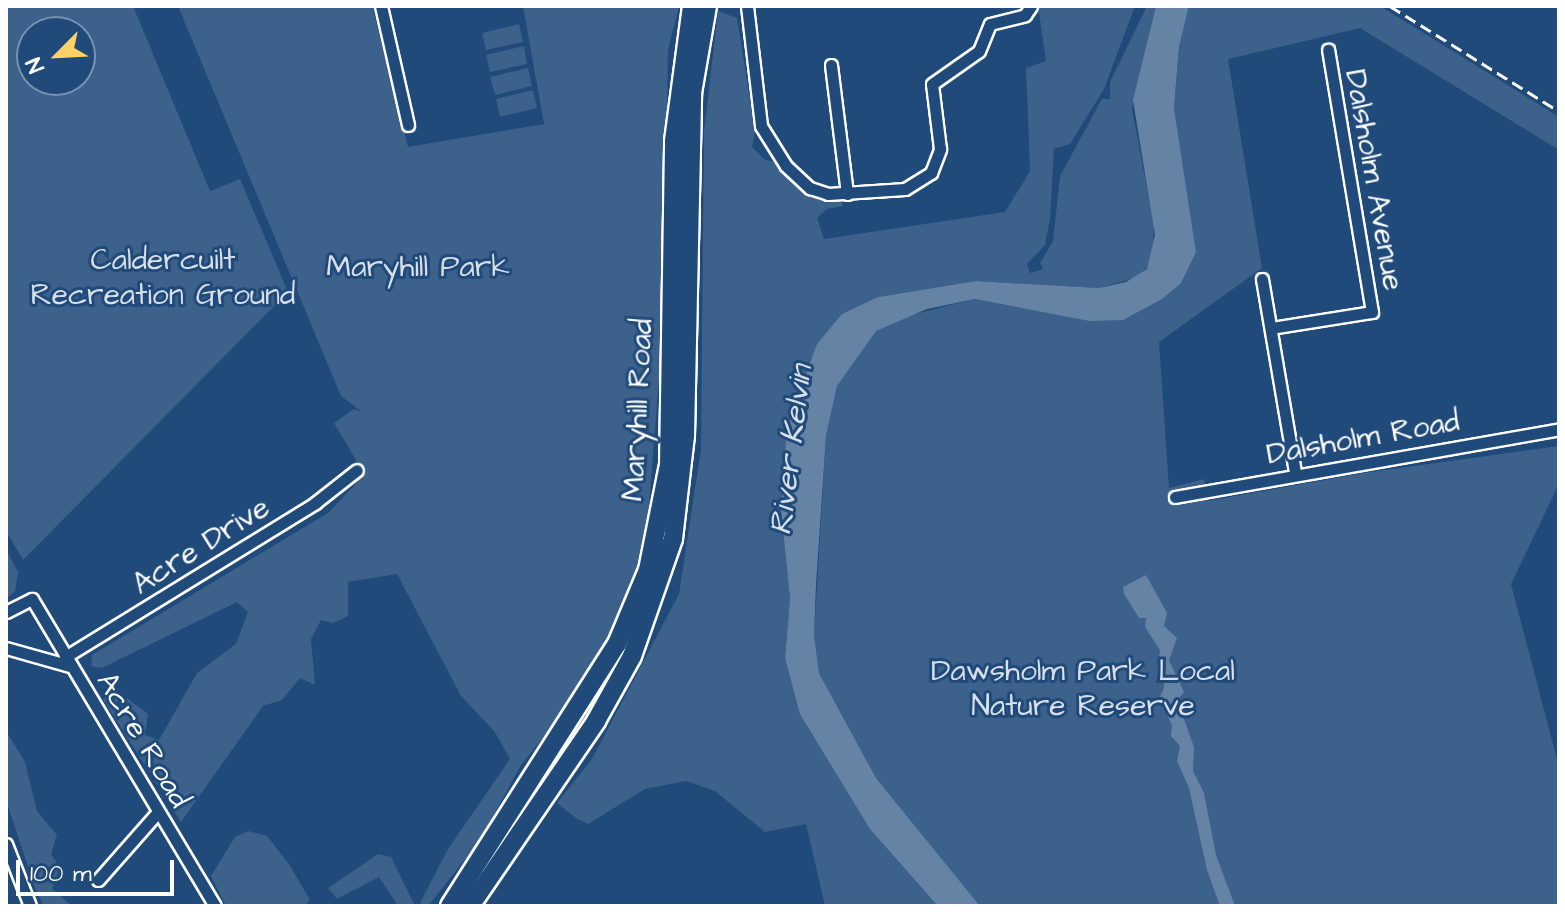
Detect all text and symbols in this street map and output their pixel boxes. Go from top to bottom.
north arrow [16,16,96,96]
text: N [18,53,52,78]
street label: Dalsholm Avenue [1337,67,1411,293]
park label: Caldercuilt Recreation Ground [30,242,296,312]
park label: Maryhill Park [326,249,510,285]
street label: Maryhill Road [615,318,661,502]
water label: River Kelvin [763,363,821,537]
street label: Dalsholm Road [1264,403,1462,473]
street label: Acre Drive [126,490,276,602]
park label: Dawsholm Park Local Nature Reserve [931,653,1235,724]
street label: Acre Road [88,666,198,814]
scale bar [20,844,178,894]
text: 100 m [30,857,92,891]

